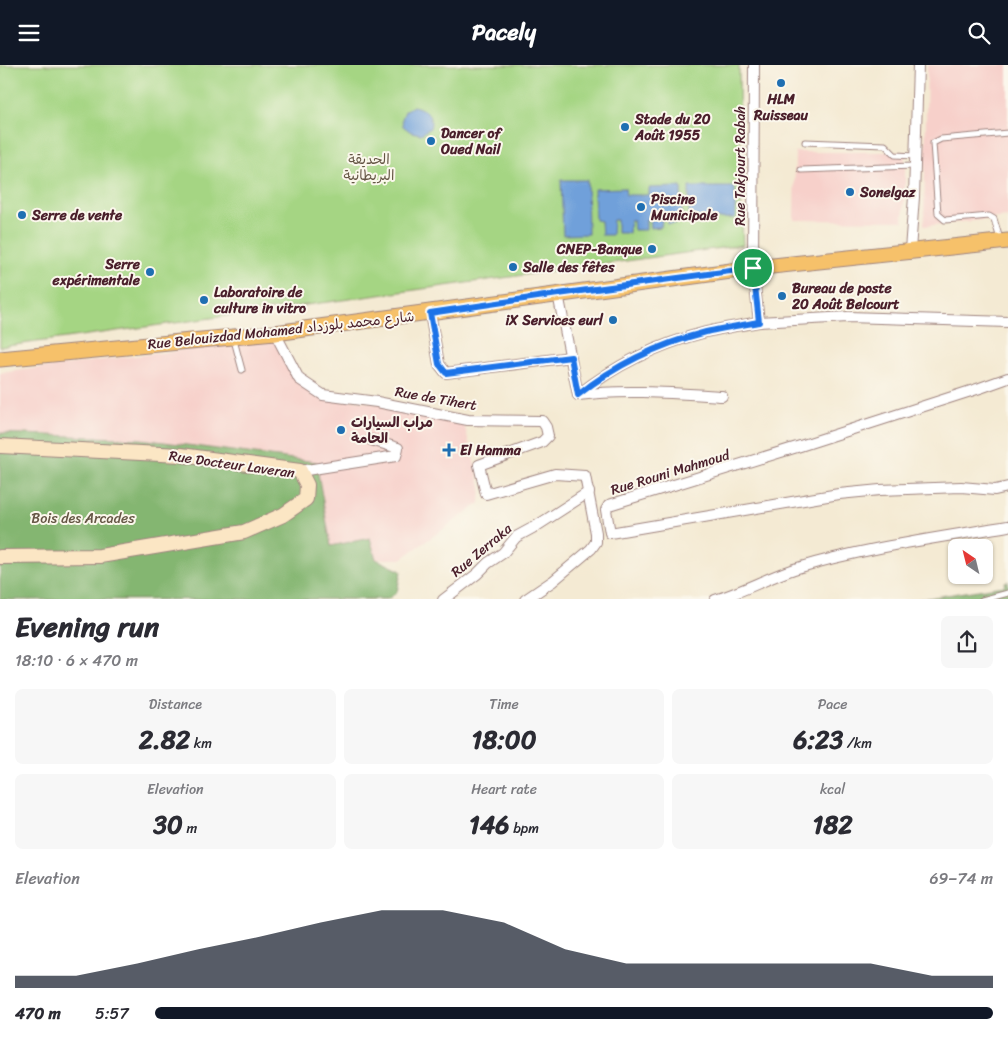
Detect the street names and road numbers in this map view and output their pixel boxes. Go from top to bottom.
street label: Rue Takjourt Rabah [728,106,753,226]
street label: Rue Belouizdad Mohamed شارع محمد بلوزداد [147,304,416,357]
street label: Rue de Tihert [393,379,479,418]
street label: Rue Rouni Mahmoud [608,442,734,502]
street label: Rue Docteur Laveran [167,443,297,486]
street label: Rue Zerraka [445,516,518,584]

